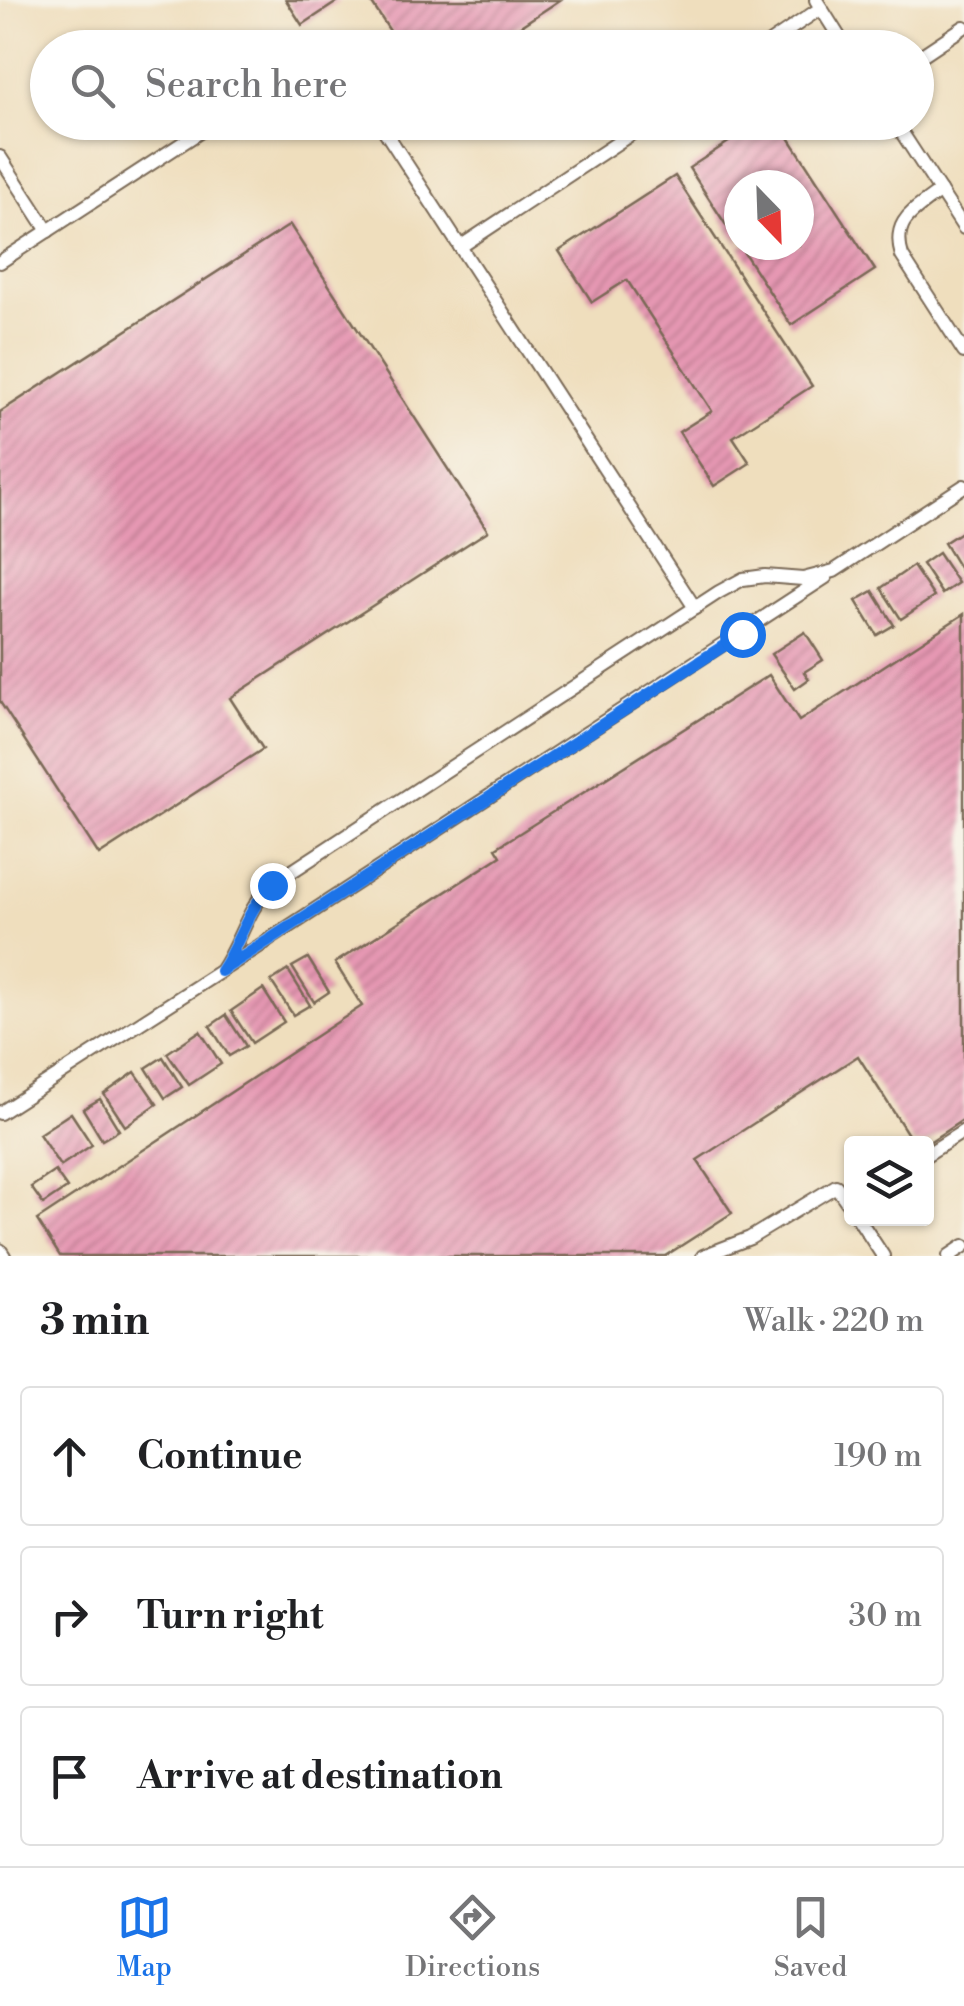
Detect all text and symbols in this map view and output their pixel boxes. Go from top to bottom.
search box [30,30,934,140]
icon: search [65,58,120,113]
text: Search here [145,62,348,109]
north arrow [724,170,814,260]
route start [720,612,766,658]
route end [250,863,296,909]
map controls [844,1136,934,1226]
button: layers [844,1136,934,1226]
text: 3 min [40,1295,149,1348]
text: Walk · 220 m [744,1301,924,1341]
icon: ahead [42,1429,97,1484]
text: Continue [137,1433,302,1480]
text: 190 m [834,1436,922,1476]
icon: right [42,1589,97,1644]
text: Turn right [137,1593,323,1640]
text: 30 m [848,1596,922,1636]
icon: arrive [42,1749,97,1804]
text: Arrive at destination [137,1753,503,1800]
tab: Map [117,1890,172,1985]
tab: Directions [405,1890,540,1985]
tab: Saved [774,1890,847,1985]

